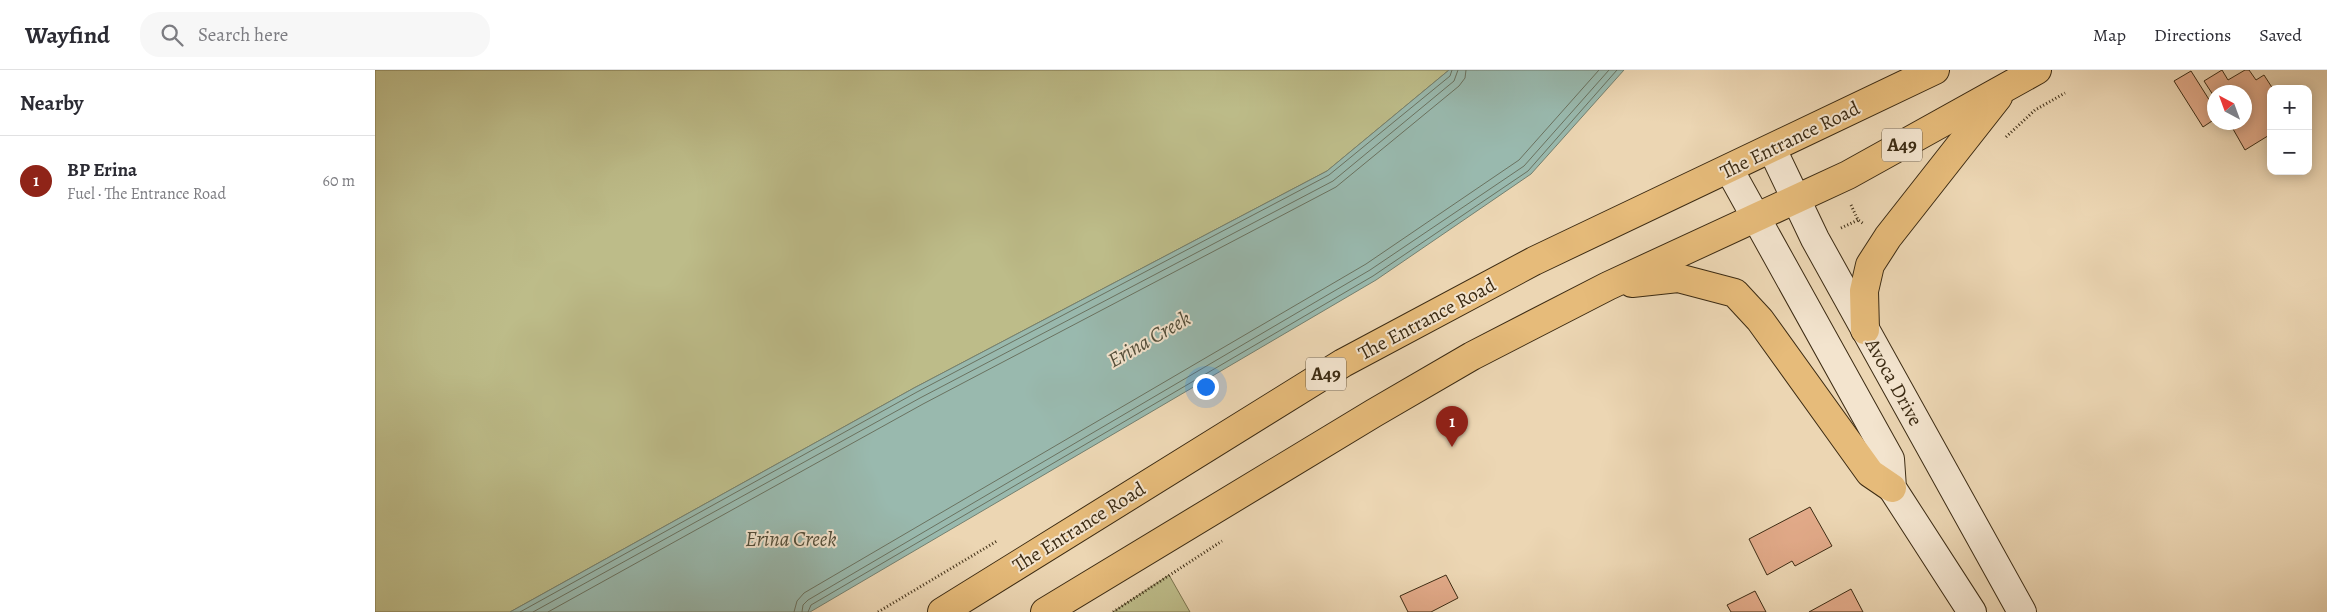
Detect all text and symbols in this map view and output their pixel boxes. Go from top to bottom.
search box [140,12,490,57]
text: Wayfind [25,19,110,51]
icon: search [158,21,186,49]
text: Search here [198,22,288,48]
text: Map [2093,23,2126,47]
text: Directions [2154,23,2231,47]
text: Saved [2259,23,2302,47]
north arrow [2207,85,2252,130]
map controls [2267,85,2312,175]
button: + [2267,85,2312,130]
text: Nearby [20,89,83,117]
street label: The Entrance Road [1716,94,1864,185]
road number: A49 [1882,128,1922,162]
button: − [2267,130,2312,175]
text: BP Erina [67,157,137,183]
text: 1 [33,170,39,192]
text: 60 m [323,170,355,192]
text: Fuel · The Entrance Road [67,183,226,205]
street label: The Entrance Road [1354,271,1501,367]
water label: Erina Creek [1102,304,1196,374]
street label: Avoca Drive [1858,332,1929,431]
road number: A49 [1306,358,1346,390]
your location [1193,374,1219,400]
pin: 1 [1436,406,1468,447]
street label: The Entrance Road [1007,475,1151,579]
water label: Erina Creek [745,525,837,553]

